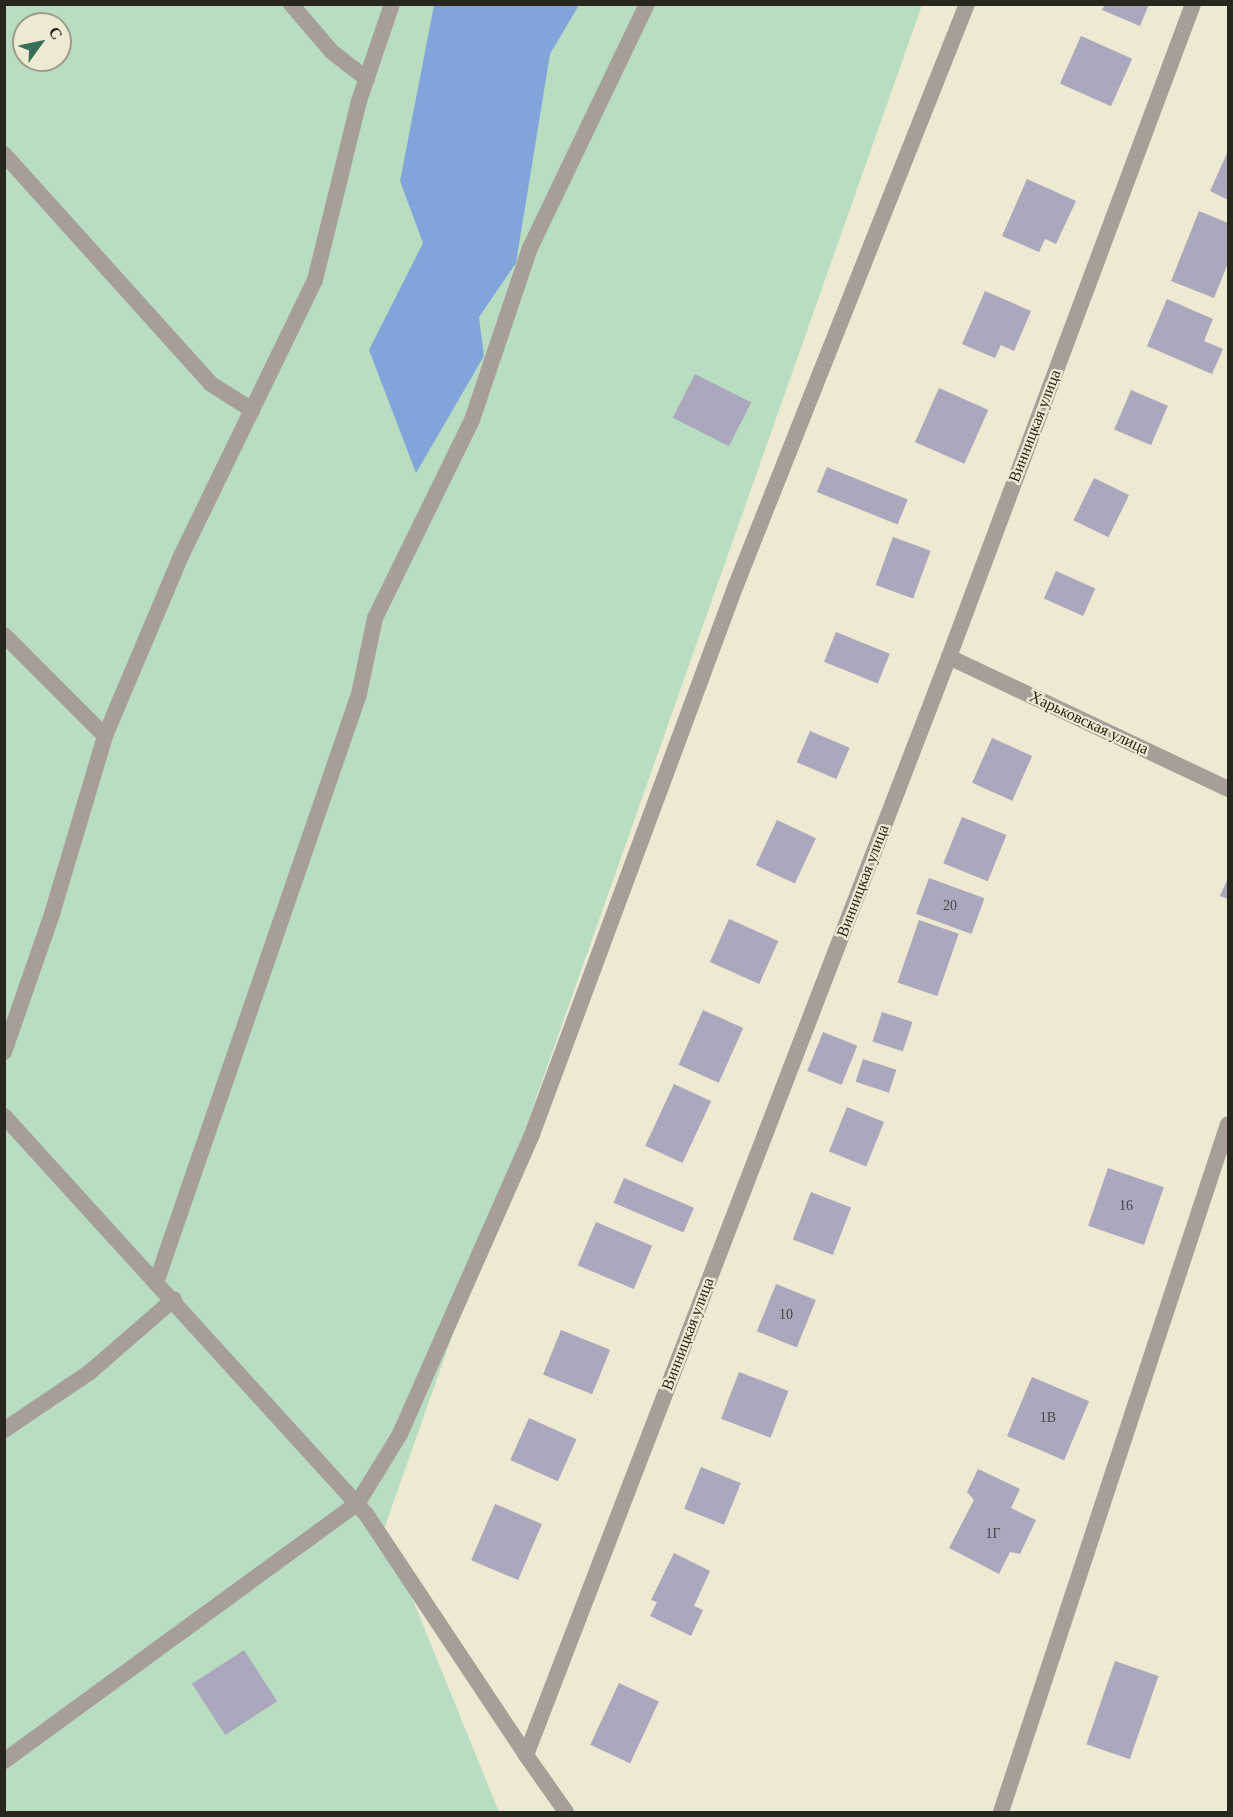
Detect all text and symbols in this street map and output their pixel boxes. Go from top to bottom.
north arrow [12,12,72,72]
text: С [46,24,66,42]
street label: Винницкая улица [1005,367,1065,485]
street label: Харьковская улица [1026,687,1152,759]
street label: Винницкая улица [833,822,893,940]
house number: 20 [943,898,957,914]
house number: 16 [1119,1198,1133,1214]
street label: Винницкая улица [658,1275,718,1393]
house number: 10 [779,1307,793,1323]
house number: 1В [1040,1410,1056,1426]
house number: 1Г [985,1526,1001,1542]

